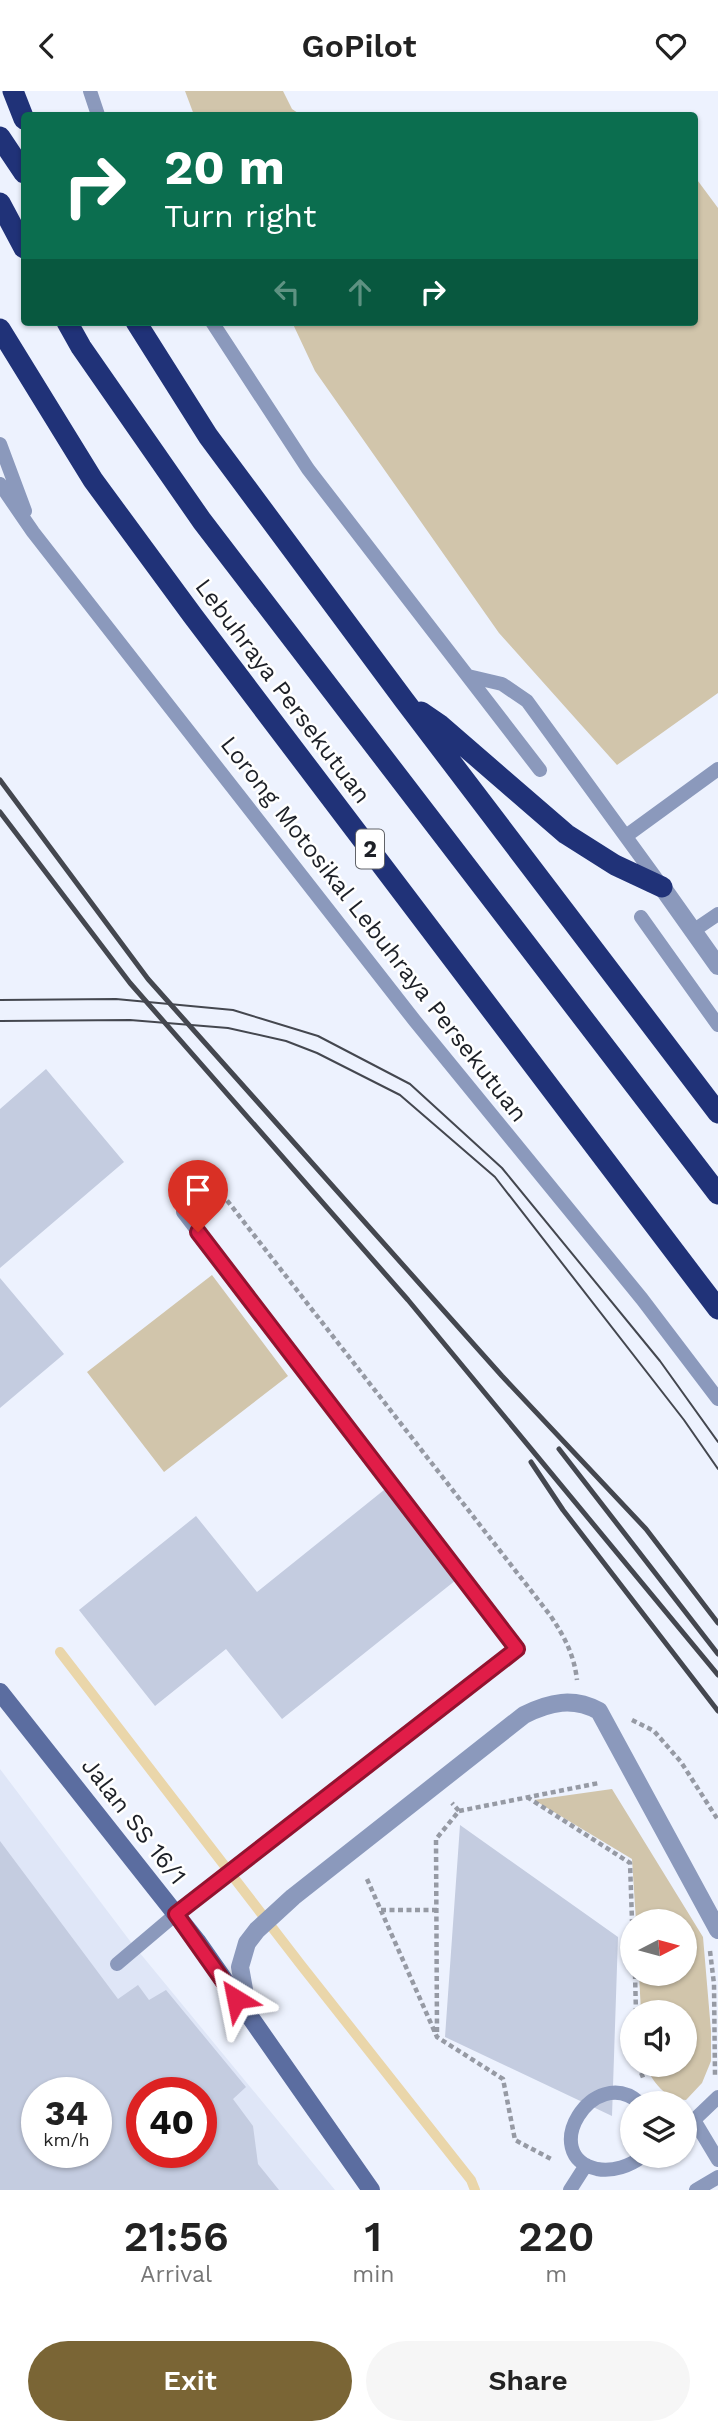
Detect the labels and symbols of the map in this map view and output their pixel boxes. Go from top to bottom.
street label: Lebuhraya Persekutuan [189,573,377,809]
street label: Lorong Motosikal Lebuhraya Persekutuan [215,731,533,1127]
road number: 2 [356,829,384,869]
pin [168,1160,228,1232]
street label: Jalan SS 16/1 [76,1752,192,1890]
north arrow [620,1909,696,1986]
position arrow [199,1962,273,2036]
speed limit sign: 40 [126,2077,217,2168]

